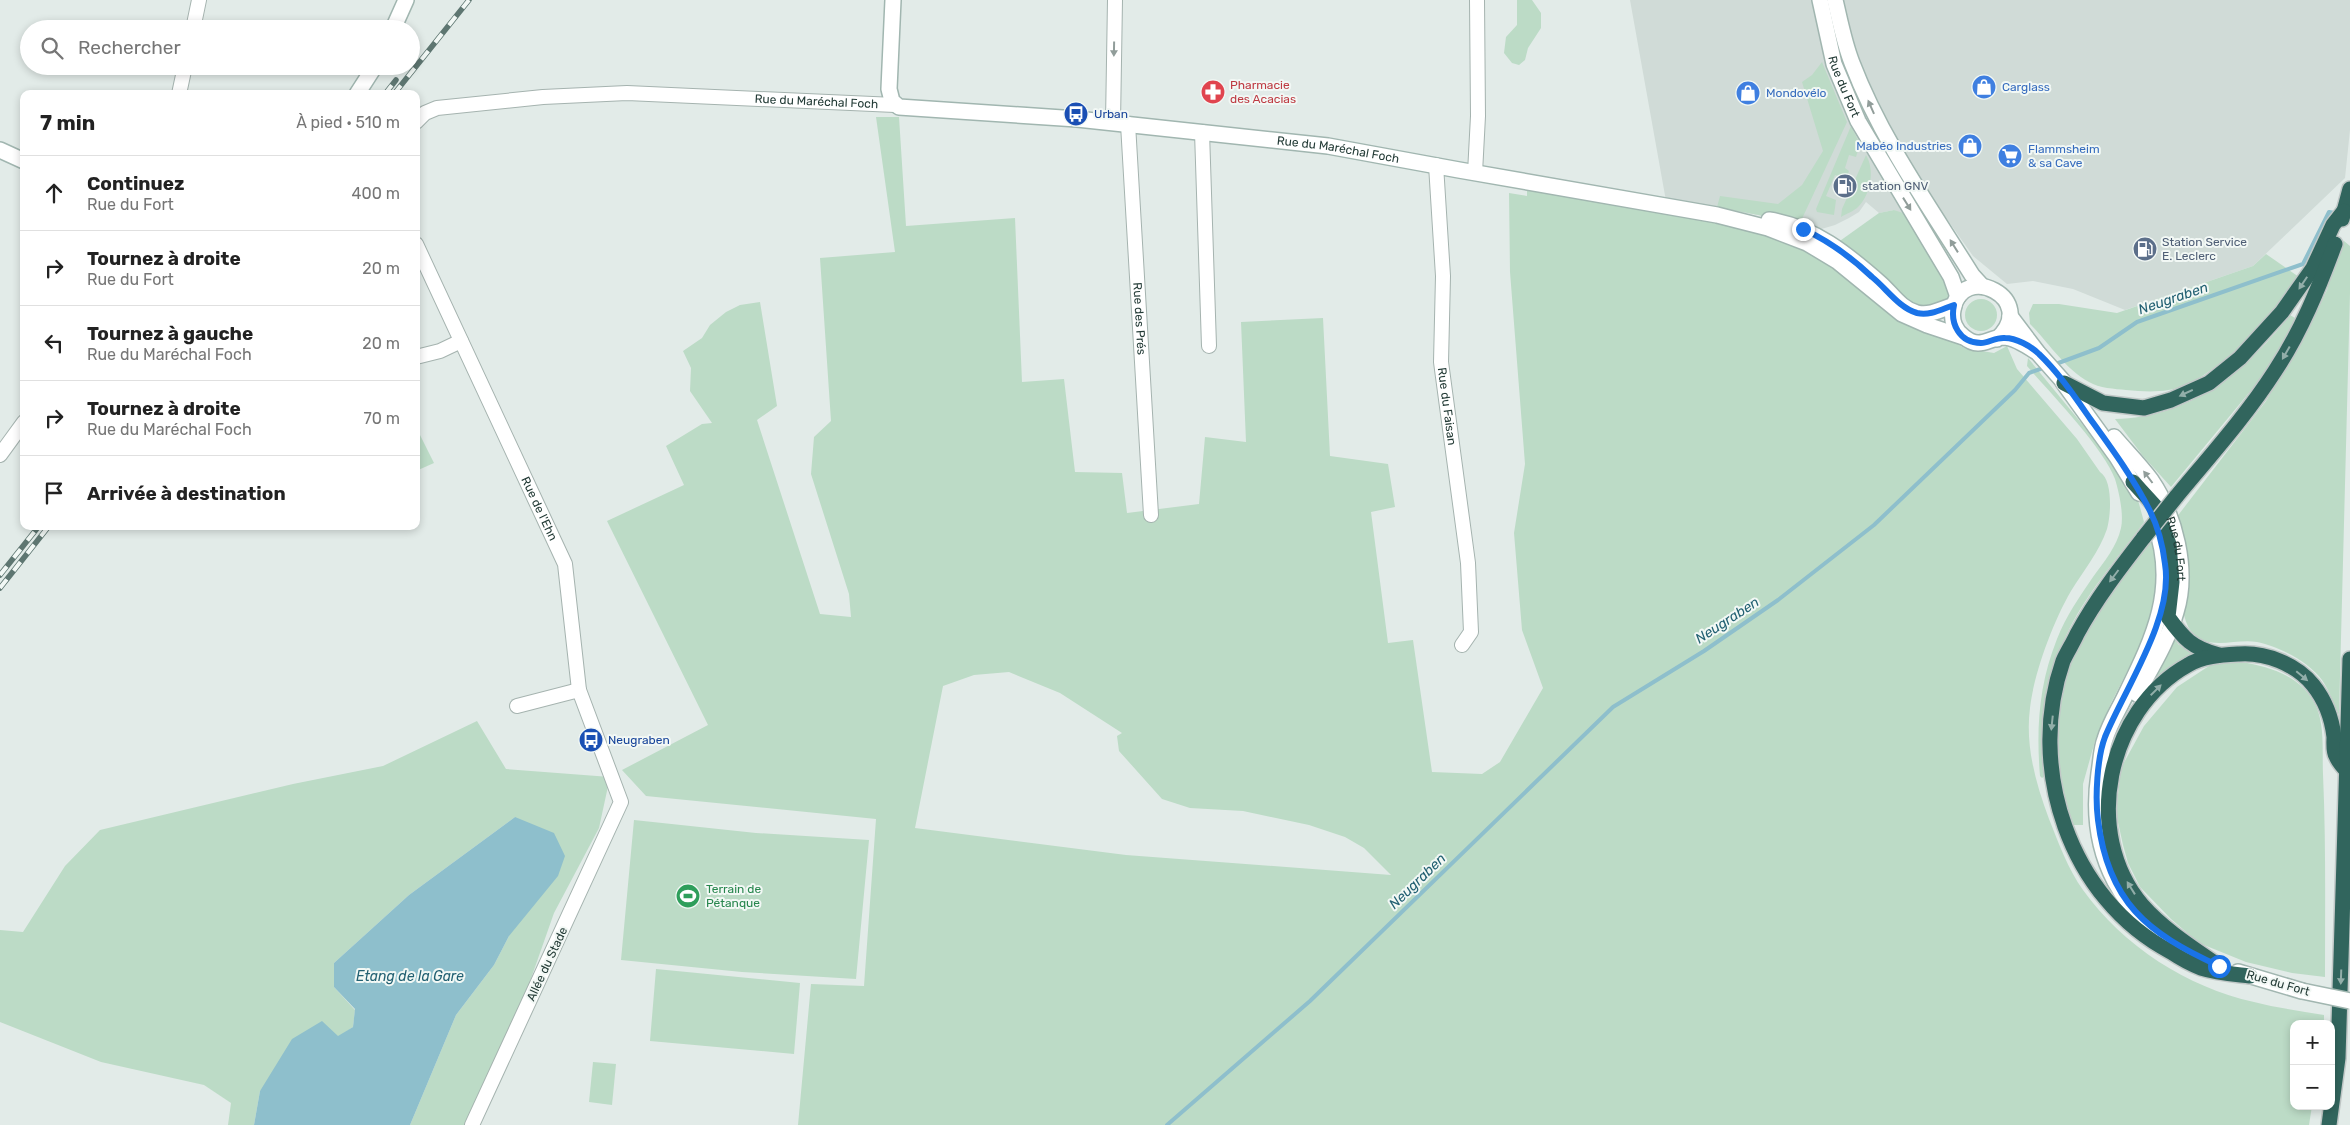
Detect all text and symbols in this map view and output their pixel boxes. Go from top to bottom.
search box [20,20,420,75]
icon: search [38,34,66,62]
text: Rechercher [78,36,181,59]
one-way arrow [1110,41,1118,57]
street label: Rue du Fort [1825,55,1863,120]
shop icon: Carglass [1971,74,1997,100]
place label: Pharmacie des Acacias [1230,78,1296,106]
pharmacy icon: Pharmacie des Acacias [1200,79,1226,105]
shop icon: Mondovélo [1735,80,1761,106]
place label: Carglass [2002,80,2050,94]
place label: Mondovélo [1766,86,1827,100]
street label: Rue du Maréchal Foch [754,92,878,111]
one-way arrow [1867,100,1875,114]
bus stop icon: Urban [1063,101,1089,127]
place label: Urban [1094,107,1128,121]
text: 7 min [40,110,95,135]
text: À pied · 510 m [296,113,400,132]
shop icon: Mabéo Industries [1957,133,1983,159]
street label: Rue du Maréchal Foch [1276,134,1400,166]
place label: Mabéo Industries [1856,139,1952,153]
place label: Flammsheim & sa Cave [2028,142,2100,170]
supermarket icon: Flammsheim & sa Cave [1997,143,2023,169]
text: Continuez [87,172,185,195]
fuel station icon: station GNV [1832,173,1858,199]
icon: ahead [40,179,68,207]
place label: station GNV [1862,179,1929,193]
text: 400 m [352,184,400,203]
text: Rue du Fort [87,195,174,214]
one-way arrow [1902,197,1911,211]
route end [1792,218,1815,241]
place label: Station Service E. Leclerc [2162,235,2247,263]
fuel station icon: Station Service E. Leclerc [2132,236,2158,262]
one-way arrow [1949,240,1959,253]
text: Tournez à droite [87,247,241,270]
icon: right [40,254,68,282]
text: 20 m [362,259,400,278]
text: Rue du Fort [87,270,174,289]
one-way arrow [2298,276,2308,290]
water label: Neugraben [2136,279,2210,318]
street label: Rue des Prés [1130,282,1149,355]
text: Tournez à gauche [87,322,253,345]
icon: left [40,329,68,357]
text: 20 m [362,334,400,353]
text: Rue du Maréchal Foch [87,345,252,364]
one-way arrow [2282,346,2290,361]
street label: Rue du Faisan [1435,367,1459,446]
one-way arrow [2179,389,2193,397]
text: Tournez à droite [87,397,241,420]
icon: right [40,404,68,432]
text: 70 m [363,409,400,428]
text: Rue du Maréchal Foch [87,420,252,439]
one-way arrow [2143,471,2153,484]
street label: Rue de l'Ehn [518,474,560,543]
icon: arrive [40,479,68,507]
text: Arrivée à destination [87,482,286,505]
street label: Rue du Fort [2163,515,2188,581]
one-way arrow [2109,569,2120,582]
water label: Neugraben [1692,594,1762,647]
one-way arrow [2296,670,2308,682]
one-way arrow [2150,684,2162,696]
one-way arrow [2048,715,2056,731]
bus stop icon: Neugraben [578,727,604,753]
place label: Neugraben [608,733,670,747]
water label: Neugraben [1385,850,1449,913]
one-way arrow [2126,881,2136,894]
place label: Terrain de Pétanque [706,882,761,910]
sports icon: Terrain de Pétanque [675,883,701,909]
street label: Allée du Stade [524,924,570,1003]
route start [2208,955,2231,978]
street label: Rue du Fort [2245,967,2311,999]
water label: Etang de la Gare [356,968,464,985]
one-way arrow [2337,970,2345,986]
map controls [2290,1020,2335,1110]
button: + [2290,1020,2335,1065]
button: − [2290,1065,2335,1110]

